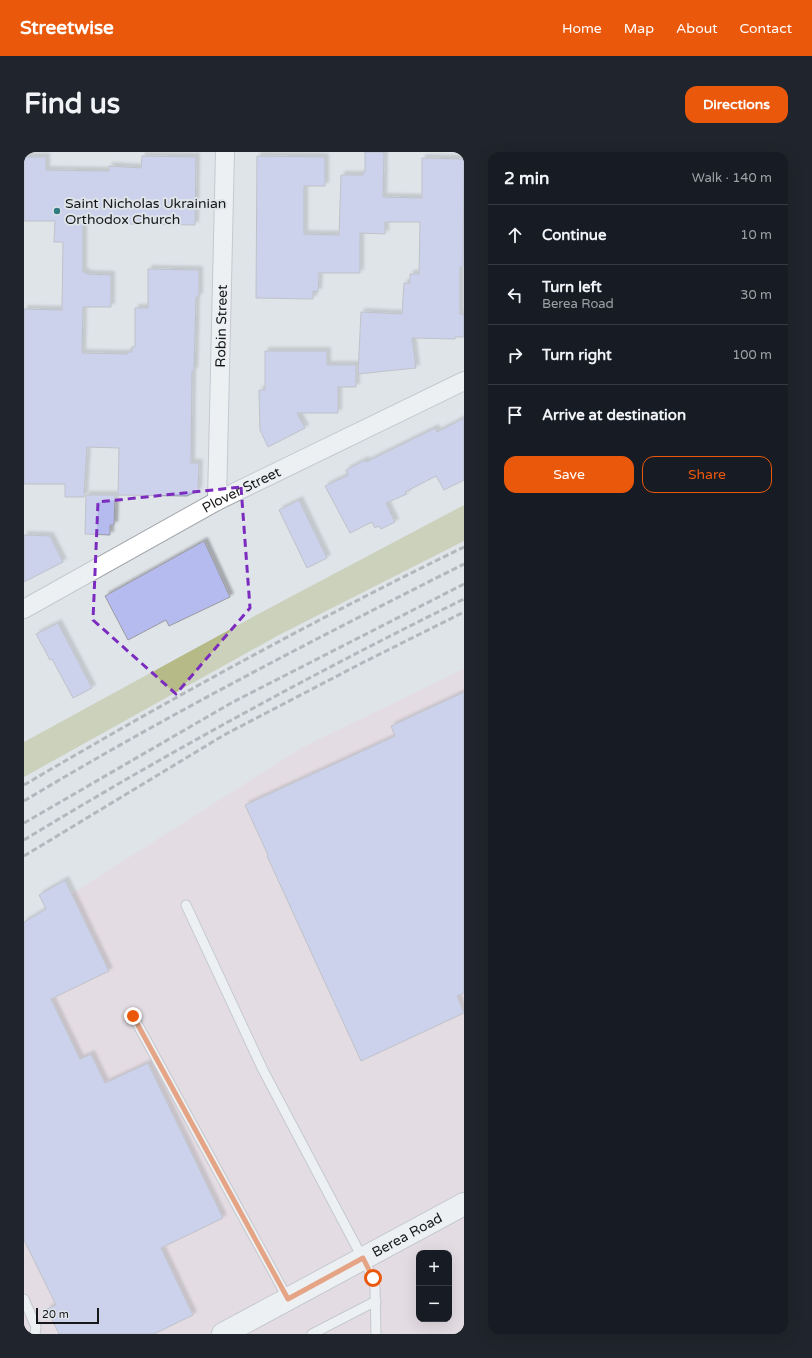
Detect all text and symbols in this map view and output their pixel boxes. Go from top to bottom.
text: Streetwise [20,17,114,39]
text: Home [562,20,602,37]
text: Map [624,20,654,37]
text: About [676,20,718,37]
text: Contact [740,20,792,37]
button: Directions [685,86,788,123]
text: Find us [24,87,120,121]
text: 2 min [504,168,549,189]
text: Walk · 140 m [692,170,772,186]
place label: Saint Nicholas Ukrainian Orthodox Church [65,195,226,228]
marker: Saint Nicholas Ukrainian Orthodox Church [52,206,62,216]
icon: ahead [504,224,526,246]
text: Continue [542,226,606,244]
text: 10 m [740,227,772,243]
text: Turn left [542,278,602,296]
street label: Robin Street [212,284,231,368]
icon: left [504,284,526,306]
text: 30 m [740,287,772,303]
text: Berea Road [542,296,614,312]
icon: right [504,344,526,366]
text: Turn right [542,346,612,364]
text: 100 m [732,347,772,363]
icon: arrive [504,404,526,426]
text: Arrive at destination [542,406,686,424]
button: Save [504,456,634,493]
button: Share [642,456,772,493]
street label: Plover Street [199,463,284,517]
route end [124,1007,142,1025]
street label: Berea Road [369,1209,445,1261]
map controls [416,1250,452,1322]
button: + [416,1250,452,1286]
route start [364,1269,382,1287]
button: − [416,1286,452,1322]
scale bar [36,1306,99,1325]
text: 20 m [42,1308,69,1321]

